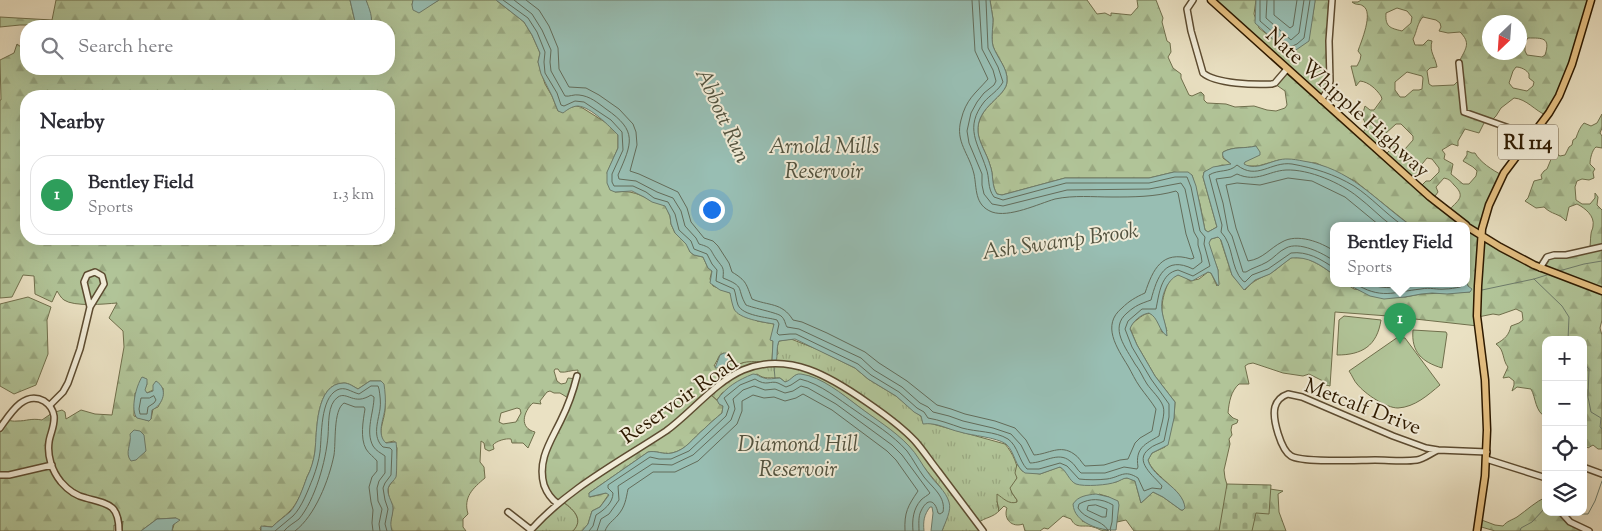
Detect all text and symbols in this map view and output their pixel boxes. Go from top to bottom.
north arrow [1482,15,1527,60]
search box [20,20,395,75]
street label: Nate Whipple Highway [1258,21,1436,186]
icon: search [38,34,66,62]
text: Search here [78,34,173,61]
water label: Abbott Run [685,63,757,170]
text: Nearby [40,108,105,138]
road number: RI 114 [1498,124,1558,160]
water label: Arnold Mills Reservoir [769,132,879,189]
text: Bentley Field [88,170,194,197]
text: 1 [54,184,60,207]
text: 1.3 km [333,184,374,207]
text: Sports [88,197,133,220]
your location [699,197,725,223]
water label: Ash Swamp Brook [980,216,1141,270]
popup [1330,222,1470,287]
text: Bentley Field [1347,230,1453,257]
text: Sports [1347,257,1392,280]
pin: 1 [1384,303,1416,344]
map controls [1542,336,1587,516]
button: + [1542,336,1587,381]
street label: Reservoir Road [615,349,745,452]
street label: Metcalf Drive [1299,372,1425,444]
button: − [1542,381,1587,426]
button: locate [1542,426,1587,471]
water label: Diamond Hill Reservoir [738,430,859,487]
button: layers [1542,471,1587,516]

